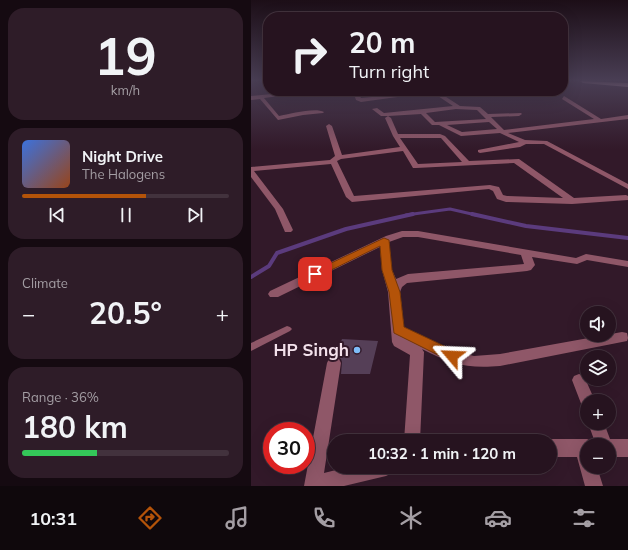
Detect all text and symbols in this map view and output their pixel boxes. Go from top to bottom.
text: 19 [94,23,157,88]
text: 20 m [349,25,415,60]
icon: right [283,28,335,80]
text: Turn right [349,60,429,83]
text: km/h [111,82,140,98]
text: Night Drive [82,147,163,166]
text: The Halogens [82,166,165,182]
icon: previous [46,204,68,226]
icon: pause [115,204,137,226]
icon: next [184,204,206,226]
pin [298,257,332,291]
icon: arrive [304,263,326,285]
text: Climate [22,275,68,291]
text: 20.5° [89,294,162,332]
text: − [22,300,35,328]
text: + [216,300,229,328]
map controls [580,306,616,474]
button: sound [580,306,616,342]
position arrow [431,335,473,377]
place label: HP Singh [273,339,349,360]
marker: HP Singh [352,345,362,355]
button: layers [580,350,616,386]
text: Range · 36% [22,389,99,405]
button: + [580,394,616,430]
text: 180 km [22,408,128,446]
speed limit sign: 30 [263,422,315,474]
button: − [580,438,616,474]
text: 10:32 · 1 min · 120 m [368,444,516,463]
icon: directions [136,504,164,532]
icon: music [223,504,251,532]
icon: phone [310,504,338,532]
icon: climate [397,504,425,532]
icon: car [484,504,512,532]
icon: filters [570,504,598,532]
text: 10:31 [29,507,77,530]

